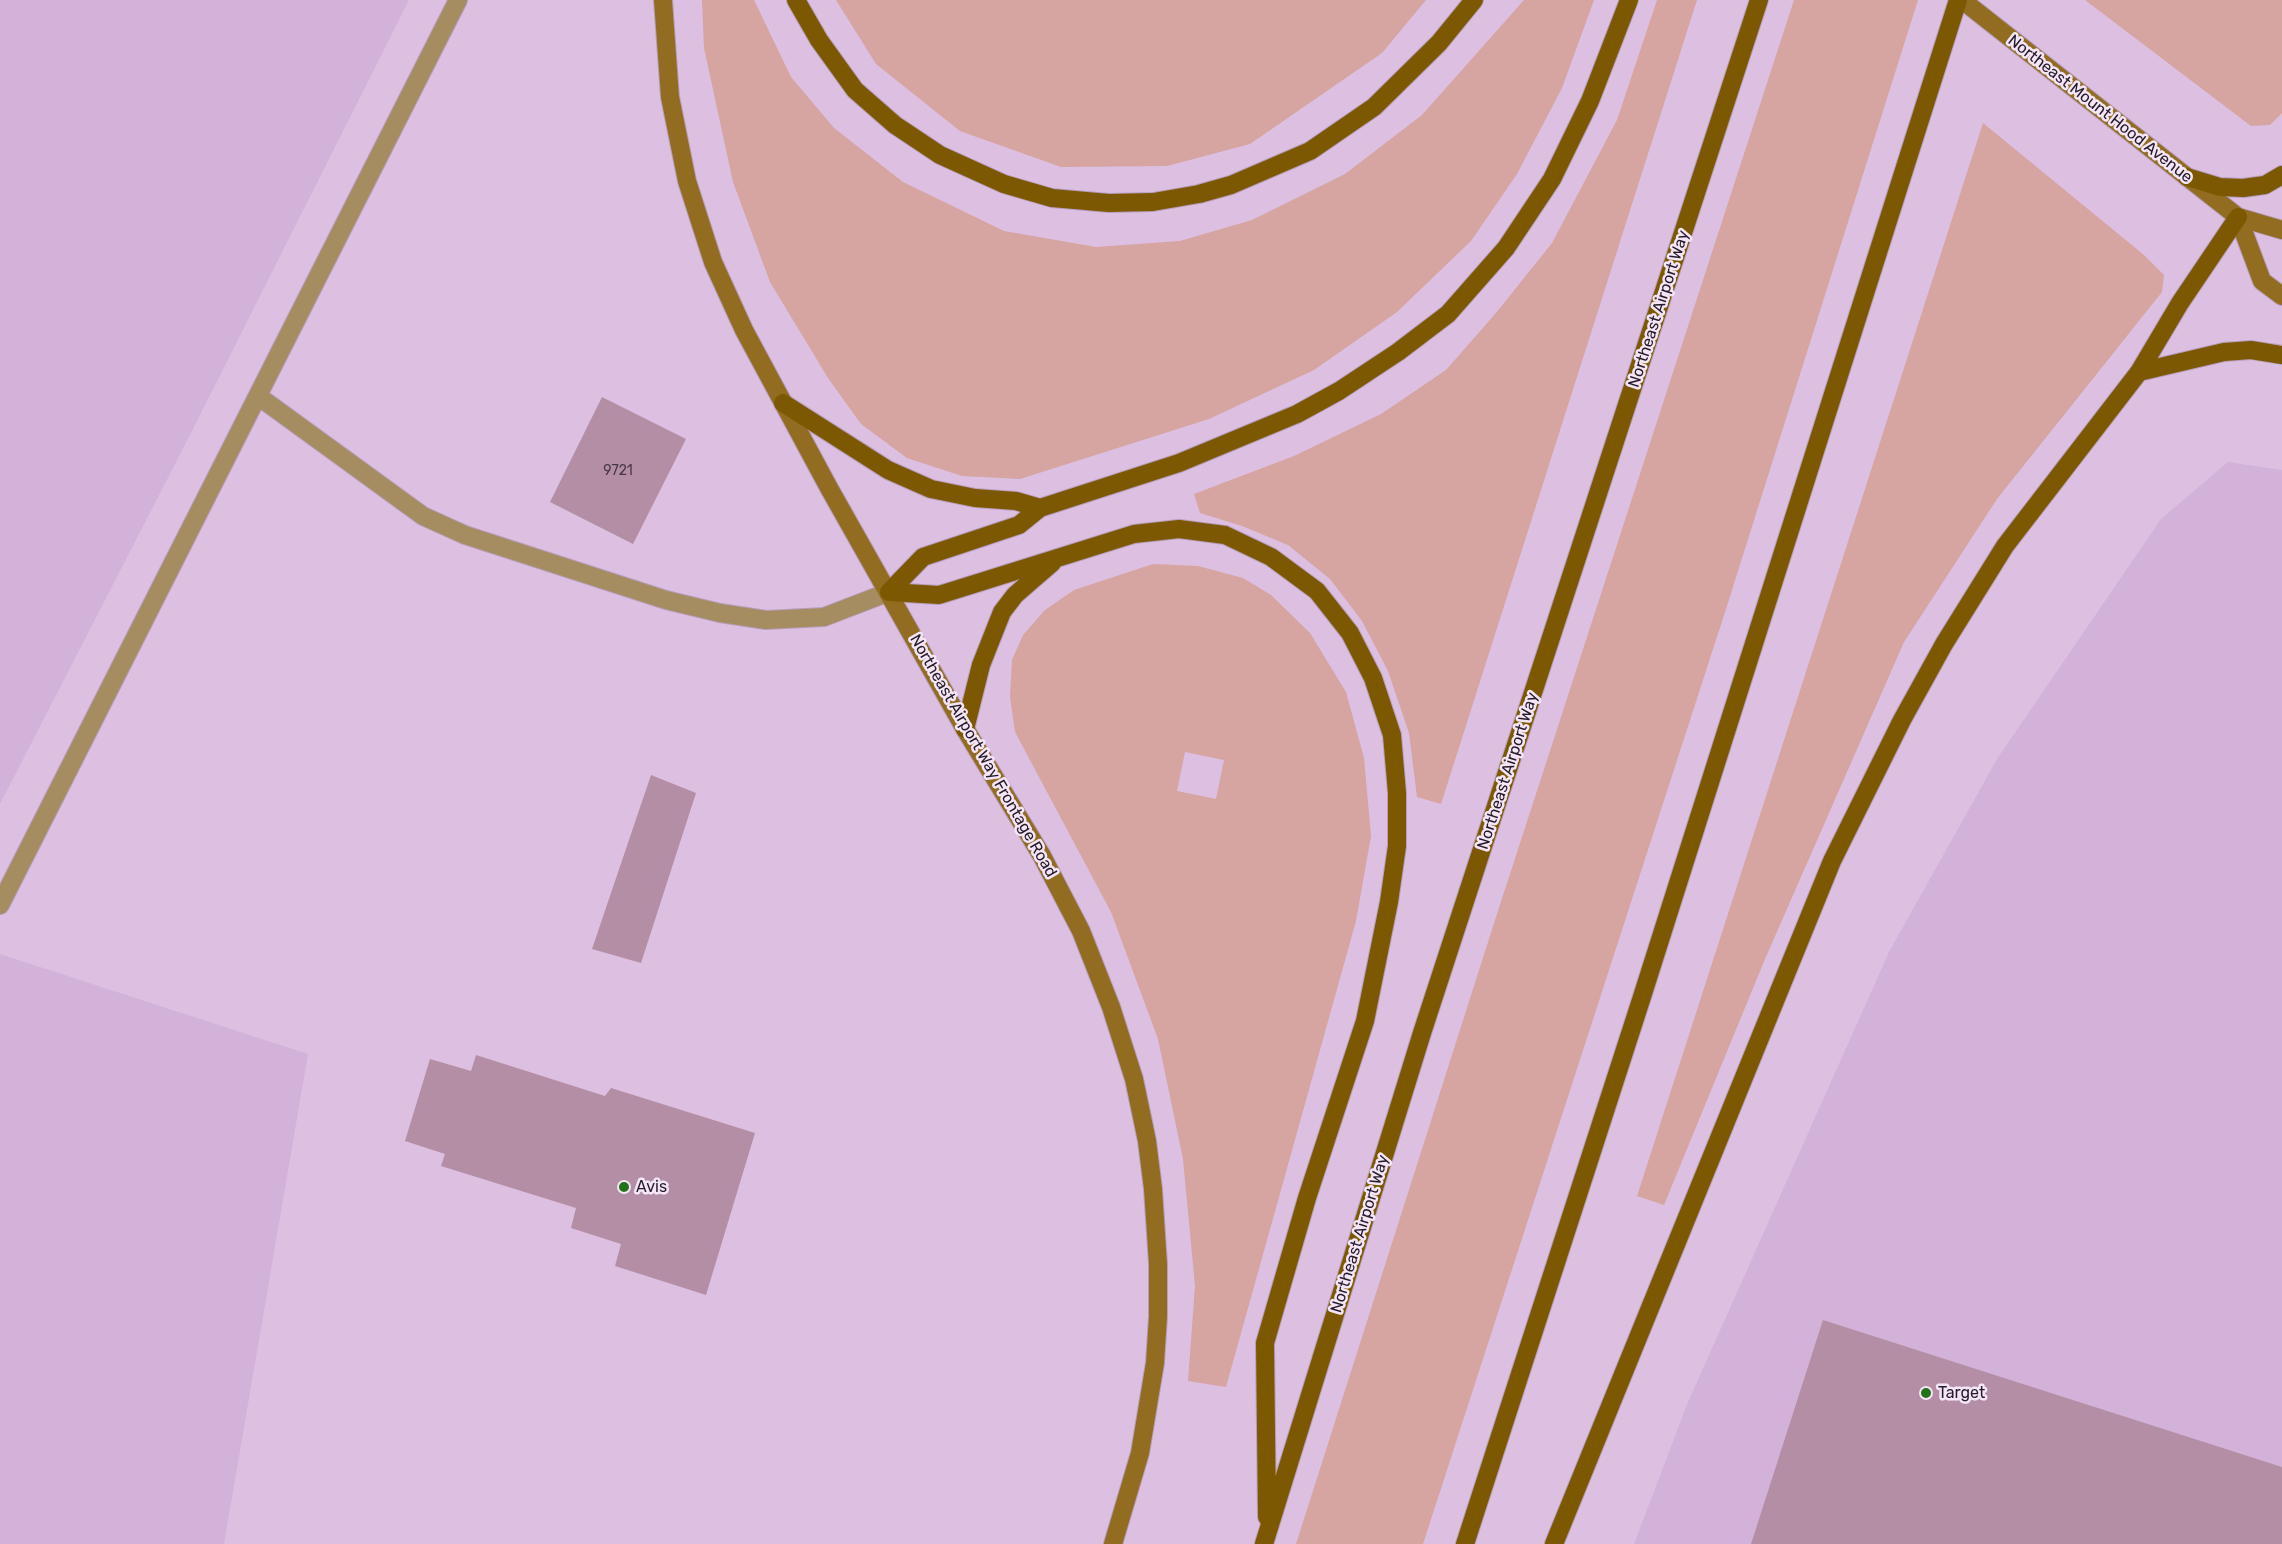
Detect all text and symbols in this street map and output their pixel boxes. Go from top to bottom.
street label: Northeast Mount Hood Avenue [2004,31,2196,187]
street label: Northeast Airport Way [1625,228,1693,390]
house number: 9721 [603,463,633,479]
street label: Northeast Airport Way Frontage Road [905,631,1061,881]
street label: Northeast Airport Way [1474,690,1542,852]
street label: Northeast Airport Way [1327,1153,1393,1315]
place label: Avis [636,1177,667,1197]
marker: Avis [617,1180,631,1194]
place label: Target [1938,1383,1985,1403]
marker: Target [1919,1386,1933,1400]

